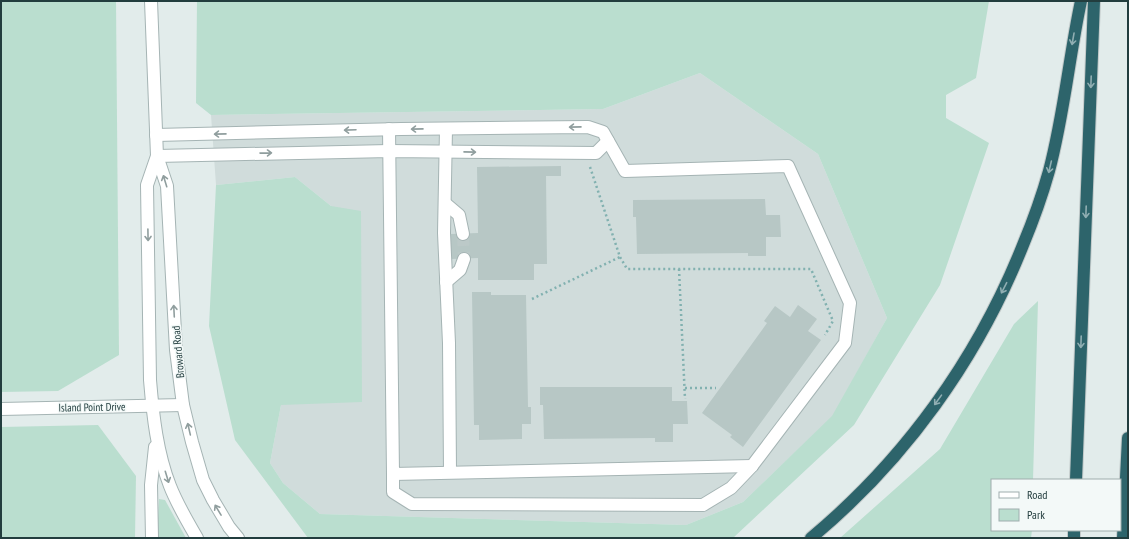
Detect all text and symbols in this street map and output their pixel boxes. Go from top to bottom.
one-way arrow [1069,32,1077,45]
one-way arrow [1087,75,1094,88]
one-way arrow [569,123,582,131]
one-way arrow [411,125,424,133]
one-way arrow [344,127,357,134]
one-way arrow [214,130,227,138]
one-way arrow [463,148,476,156]
one-way arrow [259,149,272,157]
one-way arrow [1045,160,1053,173]
one-way arrow [161,175,169,187]
one-way arrow [1082,205,1090,218]
one-way arrow [144,228,152,241]
one-way arrow [1000,282,1007,294]
one-way arrow [170,305,178,318]
street label: Broward Road [169,325,187,379]
one-way arrow [1077,335,1085,348]
one-way arrow [934,395,942,406]
street label: Island Point Drive [58,399,126,415]
one-way arrow [184,423,192,436]
one-way arrow [164,470,171,483]
legend [991,479,1121,531]
text: Road [1027,487,1047,502]
one-way arrow [214,504,222,516]
text: Park [1027,507,1045,522]

